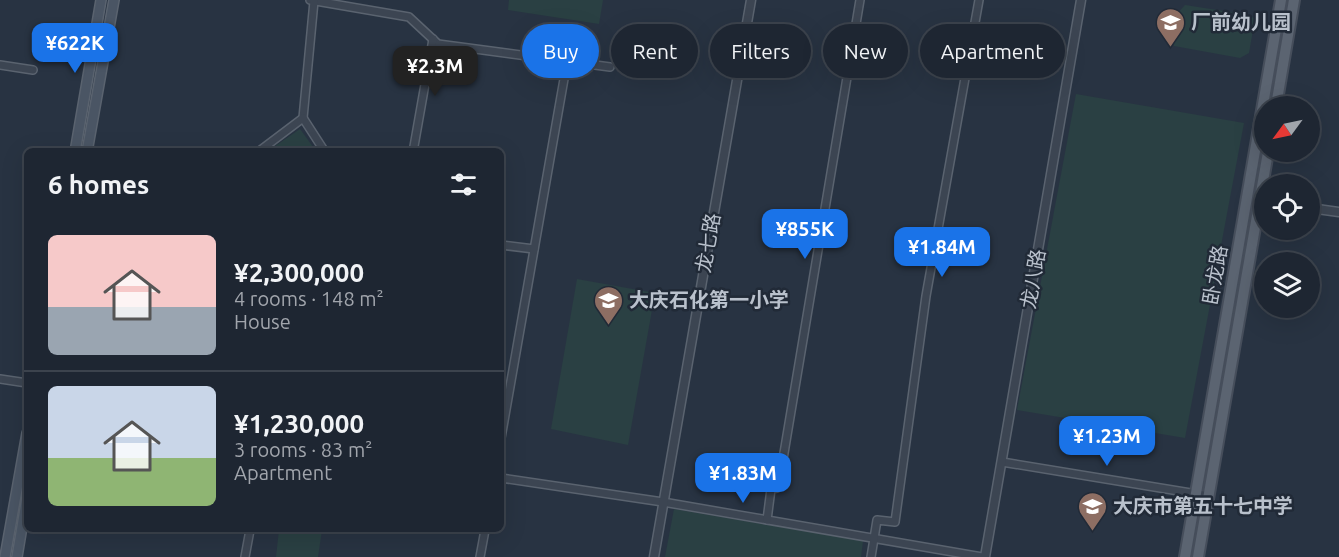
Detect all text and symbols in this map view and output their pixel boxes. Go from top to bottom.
school or university icon: 厂前幼儿园 [1154,6,1186,48]
place label: 厂前幼儿园 [1191,10,1291,33]
pin: ¥622K [33,23,117,74]
chip: Buy [522,24,599,78]
chip: Rent [611,24,698,78]
chip: Filters [710,24,811,78]
chip: New [823,24,908,78]
chip: Apartment [920,24,1065,78]
text: ¥622K [46,31,104,54]
pin: ¥2.3M [393,46,477,97]
text: ¥2.3M [407,54,463,77]
north arrow [1254,96,1320,162]
map controls [1254,96,1320,318]
icon: filters [447,168,480,201]
text: 6 homes [48,170,149,199]
button: locate [1254,174,1320,240]
pin: ¥855K [763,209,847,260]
street label: 龙七路 [691,211,724,274]
text: ¥855K [776,217,834,240]
pin: ¥1.84M [893,227,991,278]
text: ¥1.84M [908,235,976,258]
street label: 卧龙路 [1198,243,1231,306]
street label: 龙八路 [1016,247,1049,310]
button: layers [1254,252,1320,318]
text: ¥2,300,000 [234,258,364,287]
icon: home [96,259,168,331]
school or university icon: 大庆石化第一小学 [592,284,624,326]
text: 4 rooms · 148 m² [234,287,384,310]
place label: 大庆石化第一小学 [629,288,789,311]
text: House [234,310,291,333]
text: ¥1,230,000 [234,409,364,438]
icon: home [96,410,168,482]
pin: ¥1.23M [1058,416,1156,467]
text: ¥1.23M [1073,424,1141,447]
text: 3 rooms · 83 m² [234,438,372,461]
pin: ¥1.83M [694,453,792,504]
text: Apartment [234,461,332,484]
text: ¥1.83M [709,461,777,484]
school or university icon: 大庆市第五十七中学 [1076,490,1108,532]
place label: 大庆市第五十七中学 [1113,494,1293,517]

